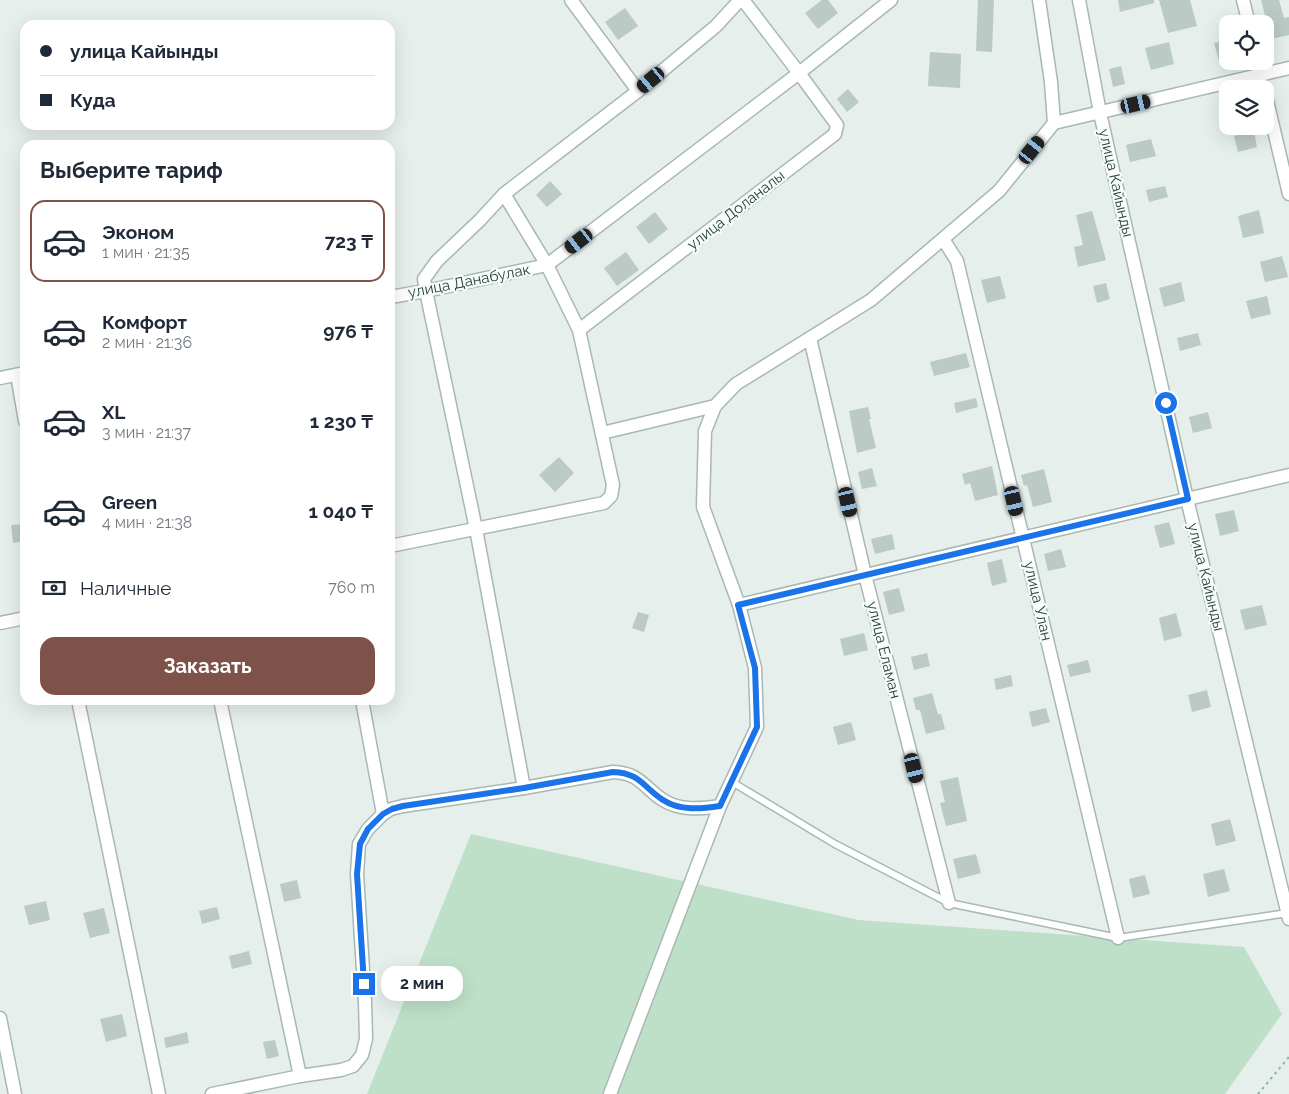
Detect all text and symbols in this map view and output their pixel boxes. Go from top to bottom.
map controls [1219,15,1274,135]
button: locate [1219,15,1274,70]
text: улица Кайынды [70,40,218,62]
car [634,65,667,95]
button: layers [1219,80,1274,135]
text: Куда [70,89,116,111]
car [1119,93,1152,115]
street label: улица Кайынды [1095,127,1137,239]
car [1016,134,1047,166]
text: Выберите тариф [40,157,223,183]
street label: улица Доланалы [684,166,788,254]
icon: car [42,219,87,264]
text: Эконом [102,221,174,243]
car [562,226,595,256]
text: 723 ₸ [325,230,373,252]
text: 1 мин · 21:35 [102,243,190,262]
street label: улица Данабулак [406,260,532,302]
icon: car [42,309,87,354]
text: Комфорт [102,311,187,333]
text: 976 ₸ [323,320,373,342]
text: 2 мин · 21:36 [102,333,192,352]
route start [1155,392,1177,414]
icon: car [42,399,87,444]
text: XL [102,401,125,423]
text: 1 230 ₸ [310,410,373,432]
text: 3 мин · 21:37 [102,423,191,442]
car [1003,485,1024,517]
car [837,486,858,518]
icon: car [42,489,87,534]
text: Green [102,491,157,513]
text: 1 040 ₸ [309,500,373,522]
text: 4 мин · 21:38 [102,513,192,532]
street label: улица Кайынды [1184,521,1228,633]
street label: улица Улан [1020,560,1056,642]
icon: cash [40,574,68,602]
text: Наличные [80,577,171,599]
text: 760 m [328,578,375,597]
street label: улица Еламан [863,600,905,700]
button: Заказать [40,637,375,695]
car [903,752,924,784]
callout: 2 мин [382,966,464,1002]
route end [353,973,375,995]
text: 2 мин [400,974,444,993]

